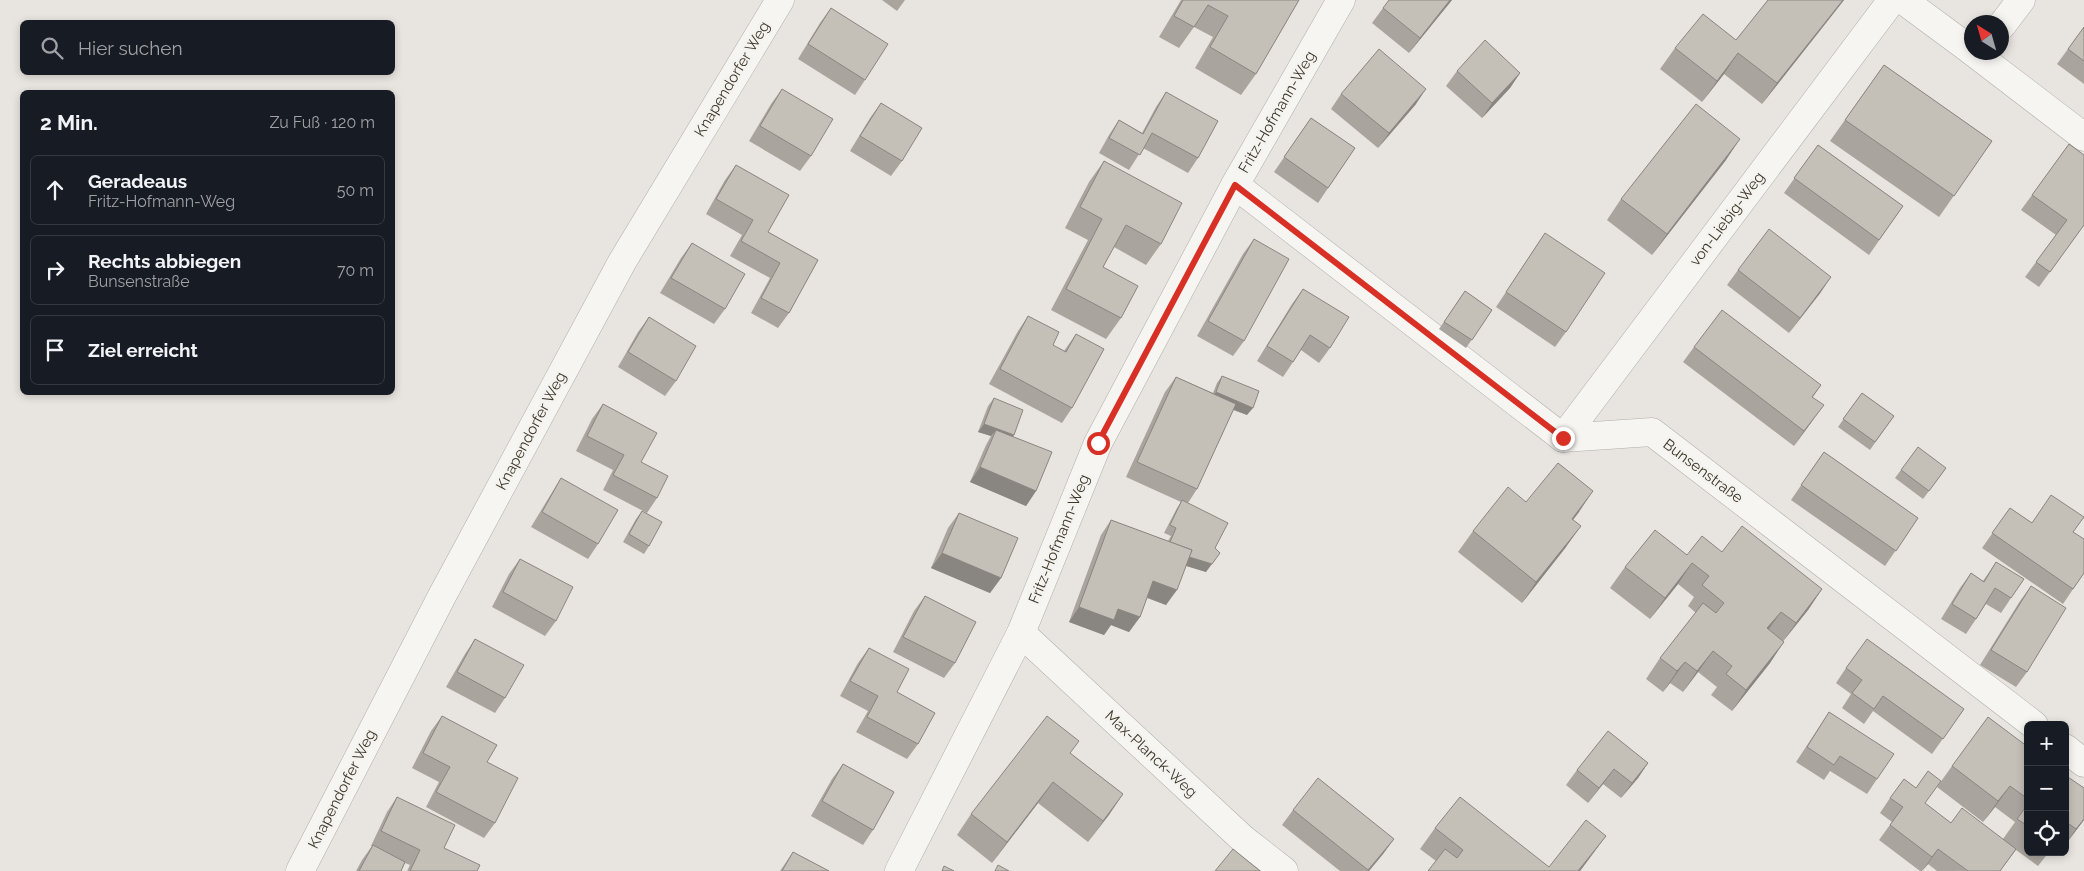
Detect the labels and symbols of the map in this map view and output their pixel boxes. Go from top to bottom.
north arrow [1964,15,2009,60]
street label: Knapendorfer Weg [690,18,774,140]
street label: Fritz-Hofmann-Weg [1235,48,1319,176]
street label: von-Liebig-Weg [1686,169,1768,269]
street label: Knapendorfer Weg [492,369,570,493]
route end [1552,427,1575,450]
route start [1087,432,1110,455]
street label: Bunsenstraße [1660,435,1747,507]
street label: Fritz-Hofmann-Weg [1025,472,1093,606]
street label: Max-Planck-Weg [1101,707,1201,801]
street label: Knapendorfer Weg [304,726,380,852]

